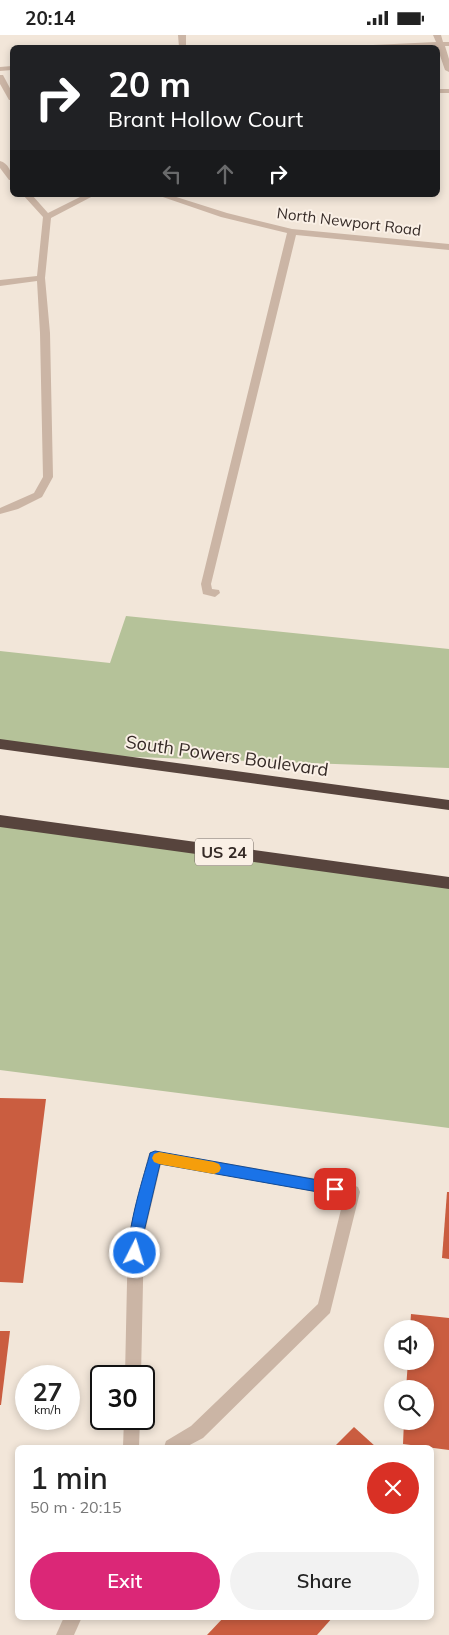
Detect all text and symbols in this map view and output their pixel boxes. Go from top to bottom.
text: 20:14 [25,6,75,30]
text: 20 m [108,62,191,106]
icon: right [25,65,90,130]
text: Brant Hollow Court [108,105,303,133]
icon: left [158,160,186,188]
icon: ahead [211,160,239,188]
icon: right [264,160,292,188]
street label: North Newport Road [276,203,422,240]
street label: South Powers Boulevard [124,730,330,781]
road number: US 24 [195,839,253,865]
pin [314,1168,356,1210]
icon: arrive [321,1175,349,1203]
position arrow [108,1226,160,1278]
map controls [384,1320,434,1430]
button: sound [384,1320,434,1370]
speed limit sign: 30 [90,1365,155,1430]
text: 27 [32,1376,63,1407]
button: search [384,1380,434,1430]
text: km/h [34,1402,61,1417]
text: 1 min [30,1459,108,1497]
button: close [367,1462,419,1514]
text: 50 m · 20:15 [30,1497,122,1517]
button: Exit [30,1552,220,1610]
button: Share [230,1552,419,1610]

